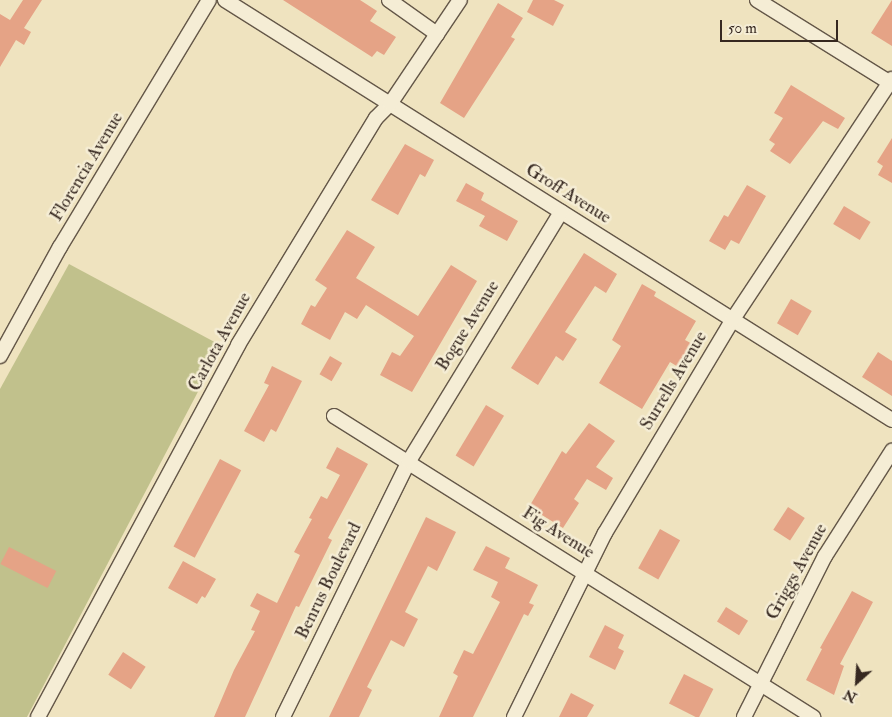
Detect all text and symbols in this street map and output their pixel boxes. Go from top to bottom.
scale bar [722,10,840,42]
text: 50 m [728,19,757,38]
street label: Florencia Avenue [46,109,128,225]
street label: Groff Avenue [521,159,615,229]
street label: Bogue Avenue [432,277,504,375]
street label: Carlota Avenue [184,289,256,395]
street label: Surrells Avenue [636,328,712,434]
street label: Fig Avenue [518,502,598,564]
street label: Benrus Boulevard [291,519,367,643]
street label: Griggs Avenue [762,520,832,624]
north arrow [832,657,882,707]
text: N [841,686,860,706]

